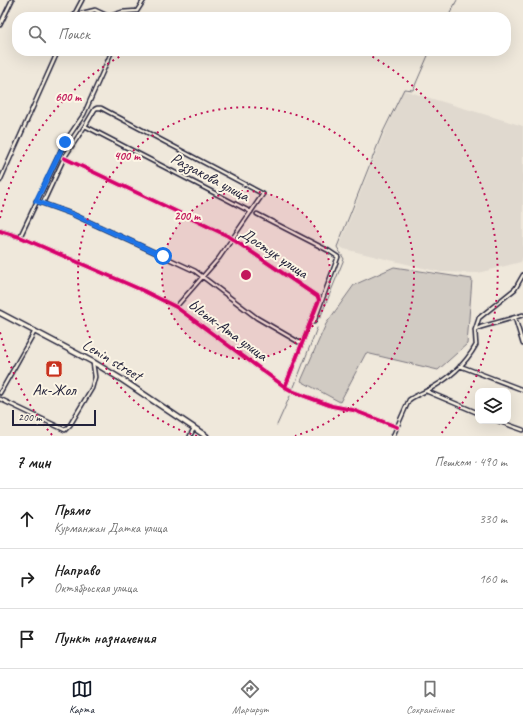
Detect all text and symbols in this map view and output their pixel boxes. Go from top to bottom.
search box [12,12,511,56]
icon: search [26,23,48,45]
text: Поиск [58,25,90,44]
text: 600 m [55,89,82,105]
route end [56,133,74,151]
text: 400 m [114,148,141,164]
street label: Раззакова улица [167,148,254,206]
text: 200 m [174,208,201,224]
street label: Достук улица [236,223,313,284]
route start [154,247,172,265]
centre of rings [239,268,253,282]
street label: Ысык-Ата улица [185,295,272,366]
street label: Lenin street [79,335,148,387]
shop icon: Ак-Жол [44,359,64,379]
place label: Ак-Жол [32,380,77,400]
map controls [475,388,511,424]
button: layers [475,388,511,424]
scale bar [12,408,96,427]
text: 200 m [18,410,42,424]
text: 7 мин [16,452,51,473]
text: Пешком · 490 m [434,454,507,470]
text: Прямо [54,501,90,520]
icon: ahead [16,508,38,530]
text: 330 m [479,511,507,527]
text: Курманжан Датка улица [54,520,167,536]
text: Направо [54,561,100,580]
icon: right [16,568,38,590]
text: 160 m [479,571,507,587]
text: Октябрьская улица [54,580,137,596]
icon: arrive [16,628,38,650]
text: Пункт назначения [54,629,156,648]
tab: Карта [69,678,94,716]
tab: Маршрут [232,678,268,716]
tab: Сохранённые [406,678,454,716]

